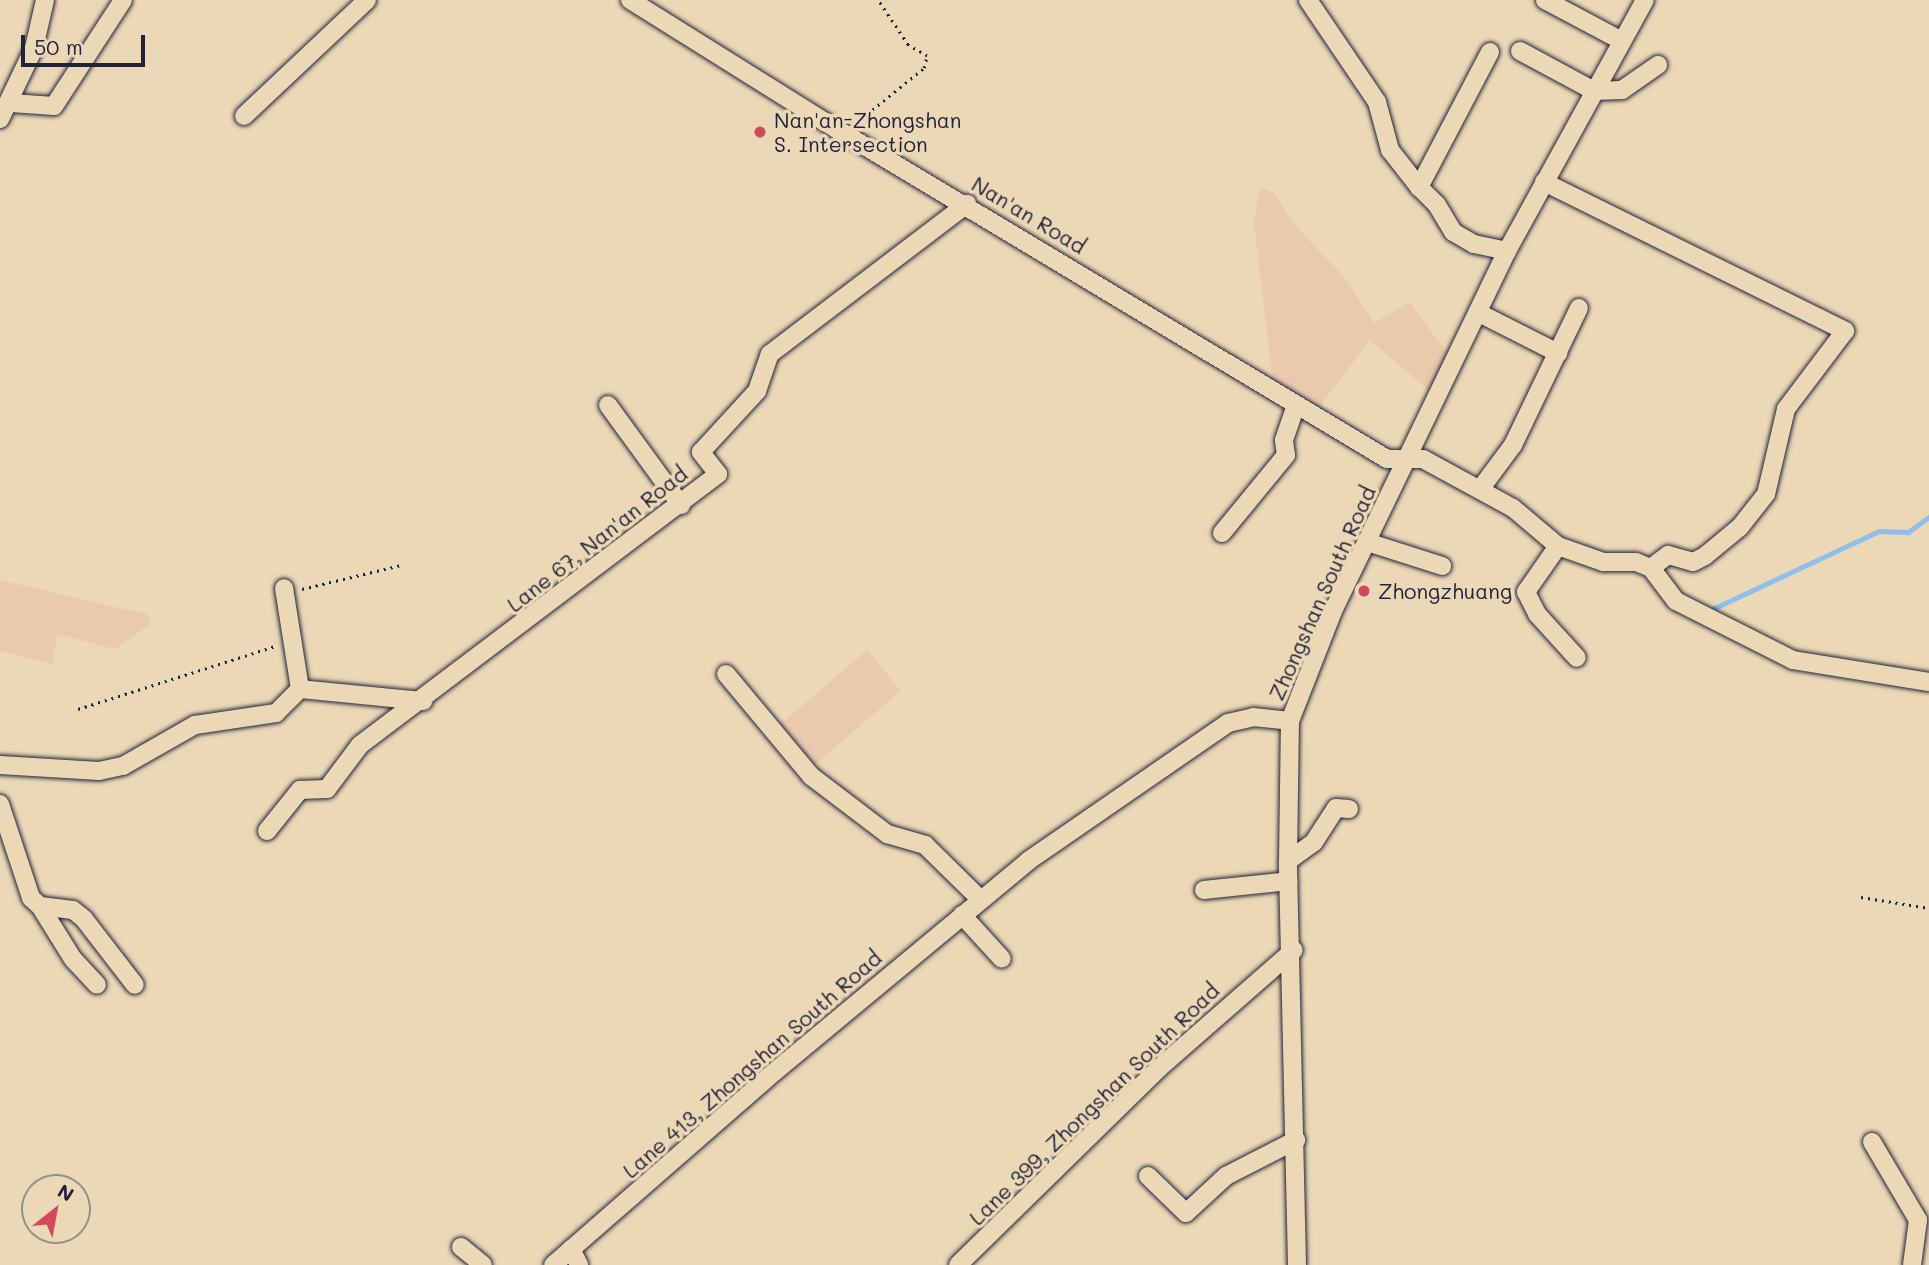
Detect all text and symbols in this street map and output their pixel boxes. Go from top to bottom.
scale bar [24,21,149,65]
text: 50 m [34,33,83,60]
place label: Nan'an-Zhongshan S. Intersection [774,107,961,157]
marker: Nan'an-Zhongshan S. Intersection [752,124,768,140]
street label: Nan'an Road [967,171,1091,259]
street label: Lane 67, Nan'an Road [502,461,692,617]
street label: Zhongshan South Road [1263,482,1381,704]
place label: Zhongzhuang [1378,578,1512,604]
marker: Zhongzhuang [1356,583,1372,599]
street label: Lane 413, Zhongshan South Road [618,945,886,1183]
street label: Lane 399, Zhongshan South Road [964,978,1224,1230]
north arrow [21,1174,91,1244]
text: N [53,1178,79,1207]

